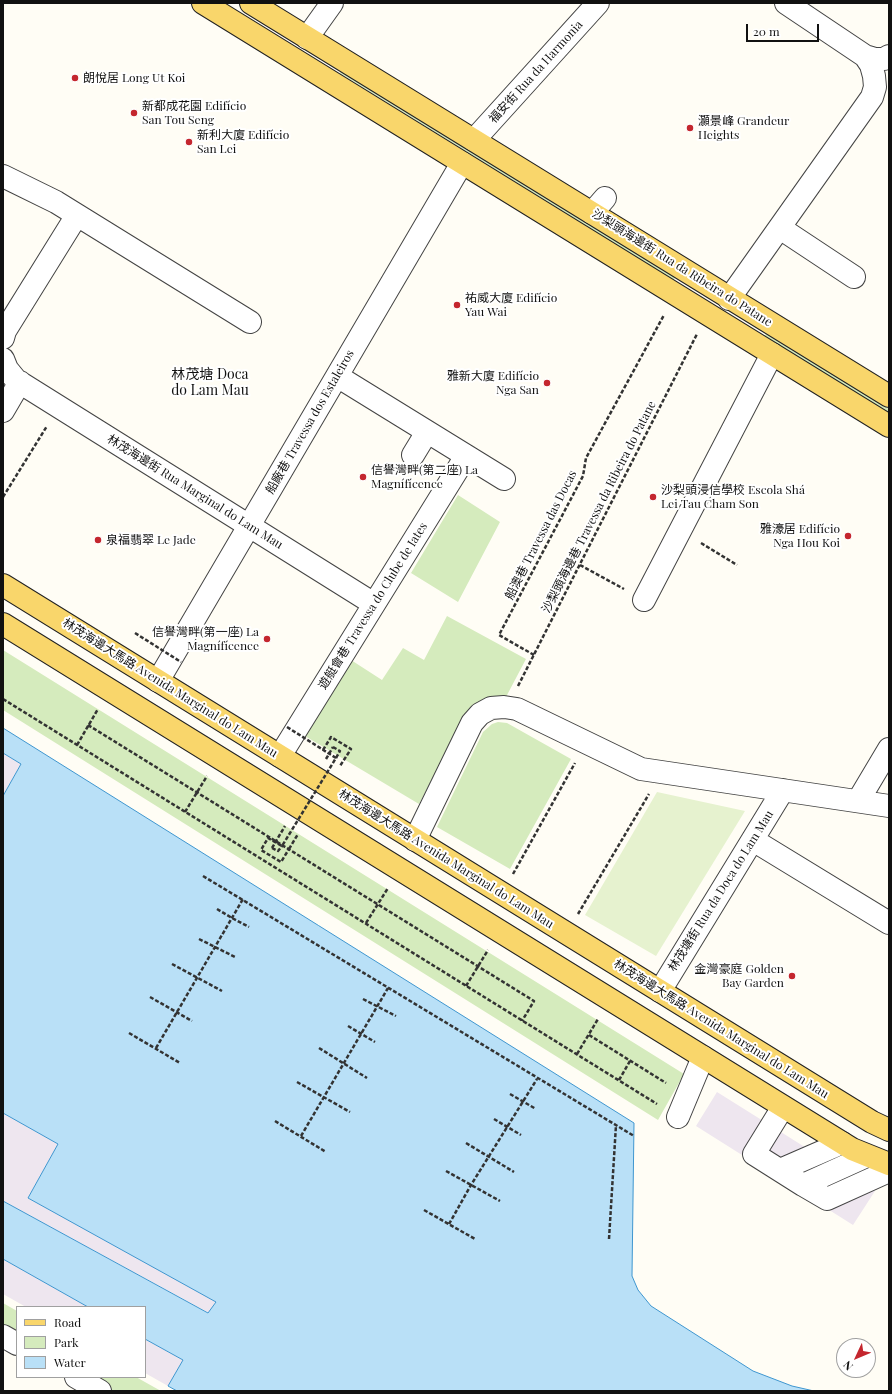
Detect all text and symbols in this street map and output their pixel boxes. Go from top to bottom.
scale bar [748,16,821,42]
street label: 福安街 Rua da Harmonia [486,18,586,126]
text: 20 m [753,23,780,39]
place label: 朗悅居 Long Ut Koi [83,71,185,85]
marker: 朗悅居 Long Ut Koi [70,73,80,83]
place label: 新都成花園 Edifício San Tou Seng [142,99,246,127]
marker: 新都成花園 Edifício San Tou Seng [129,108,139,118]
place label: 灝景峰 Grandeur Heights [698,114,789,142]
marker: 灝景峰 Grandeur Heights [685,123,695,133]
place label: 新利大廈 Edifício San Lei [197,128,289,156]
marker: 新利大廈 Edifício San Lei [184,137,194,147]
street label: 沙梨頭海邊街 Rua da Ribeira do Patane [589,206,775,330]
place label: 祐威大廈 Edifício Yau Wai [465,291,557,319]
marker: 祐威大廈 Edifício Yau Wai [452,300,462,310]
street label: 船廠巷 Travessa dos Estaleiros [263,347,357,497]
district label: 林茂塘 Doca do Lam Mau [166,367,254,400]
place label: 雅新大廈 Edifício Nga San [447,369,539,397]
marker: 雅新大廈 Edifício Nga San [542,378,552,388]
street label: 沙梨頭海邊巷 Travessa da Ribeira do Patane [539,399,659,615]
street label: 林茂海邊街 Rua Marginal do Lam Mau [105,432,285,552]
place label: 信譽灣畔(第二座) La Magnífícence [371,463,478,491]
street label: 船澳巷 Travessa das Docas [502,468,580,602]
marker: 信譽灣畔(第二座) La Magnífícence [358,472,368,482]
place label: 沙梨頭浸信學校 Escola Shá Lei Tau Cham Son [661,483,805,511]
marker: 沙梨頭浸信學校 Escola Shá Lei Tau Cham Son [648,492,658,502]
street label: 遊艇會巷 Travessa do Clube de Iates [316,520,430,692]
place label: 雅濠居 Edifício Nga Hou Koi [760,522,840,550]
marker: 雅濠居 Edifício Nga Hou Koi [843,531,853,541]
place label: 泉福翡翠 Le Jade [106,533,196,547]
marker: 泉福翡翠 Le Jade [93,535,103,545]
street label: 林茂海邊大馬路 Avenida Marginal do Lam Mau [60,615,280,761]
place label: 信譽灣畔(第一座) La Magnífícence [152,625,259,653]
marker: 信譽灣畔(第一座) La Magnífícence [262,634,272,644]
street label: 林茂海邊大馬路 Avenida Marginal do Lam Mau [336,786,556,932]
street label: 林茂塘街 Rua da Doca do Lam Mau [665,808,777,974]
street label: 林茂海邊大馬路 Avenida Marginal do Lam Mau [611,956,831,1102]
place label: 金灣豪庭 Golden Bay Garden [695,962,784,990]
marker: 金灣豪庭 Golden Bay Garden [787,971,797,981]
legend [16,1306,146,1378]
text: Road [54,1314,81,1330]
text: Park [54,1334,79,1350]
north arrow [836,1338,876,1378]
text: Water [54,1354,86,1370]
text: N [840,1358,856,1374]

